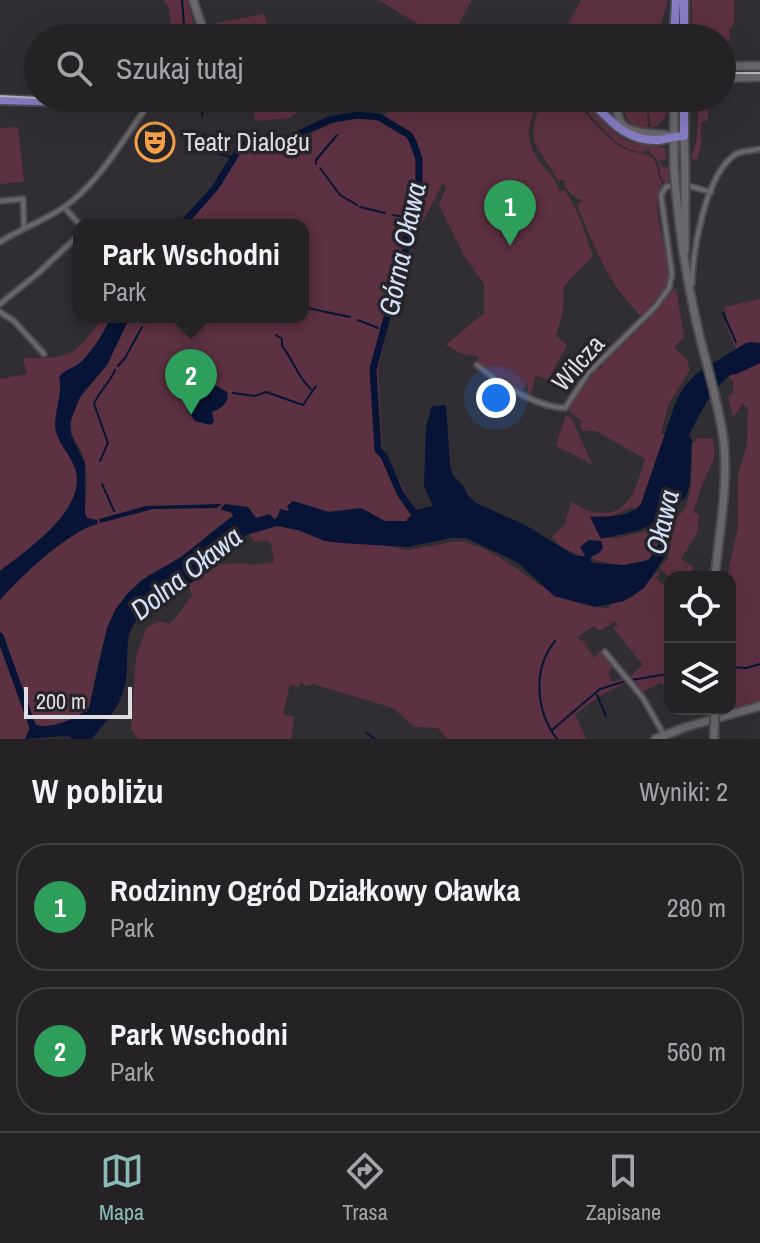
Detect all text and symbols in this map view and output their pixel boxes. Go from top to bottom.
search box [24,24,736,112]
icon: search [52,46,96,90]
text: Szukaj tutaj [116,48,243,88]
theatre icon: Teatr Dialogu [134,121,176,163]
place label: Teatr Dialogu [183,124,310,159]
water label: Górna Oława [369,179,435,319]
pin: 1 [484,180,536,246]
popup [73,219,309,323]
text: Park Wschodni [102,234,280,274]
text: Park [102,274,146,309]
street label: Wilcza [543,327,612,398]
pin: 2 [165,349,217,415]
your location [476,378,516,418]
water label: Oława [636,486,688,558]
water label: Dolna Oława [123,518,249,628]
map controls [664,571,736,715]
button: locate [664,571,736,643]
button: layers [664,643,736,715]
scale bar [24,683,132,719]
text: 200 m [36,686,86,716]
text: W pobliżu [32,768,164,814]
text: Wyniki: 2 [639,774,728,809]
text: Rodzinny Ogród Działkowy Oławka [110,870,520,910]
text: 1 [54,890,66,925]
text: 280 m [667,890,726,925]
text: Park [110,910,154,945]
text: Park Wschodni [110,1014,288,1054]
text: 2 [54,1034,66,1069]
text: 560 m [667,1034,726,1069]
text: Park [110,1054,154,1089]
tab: Mapa [99,1149,144,1227]
tab: Trasa [342,1149,388,1227]
tab: Zapisane [586,1149,661,1227]

